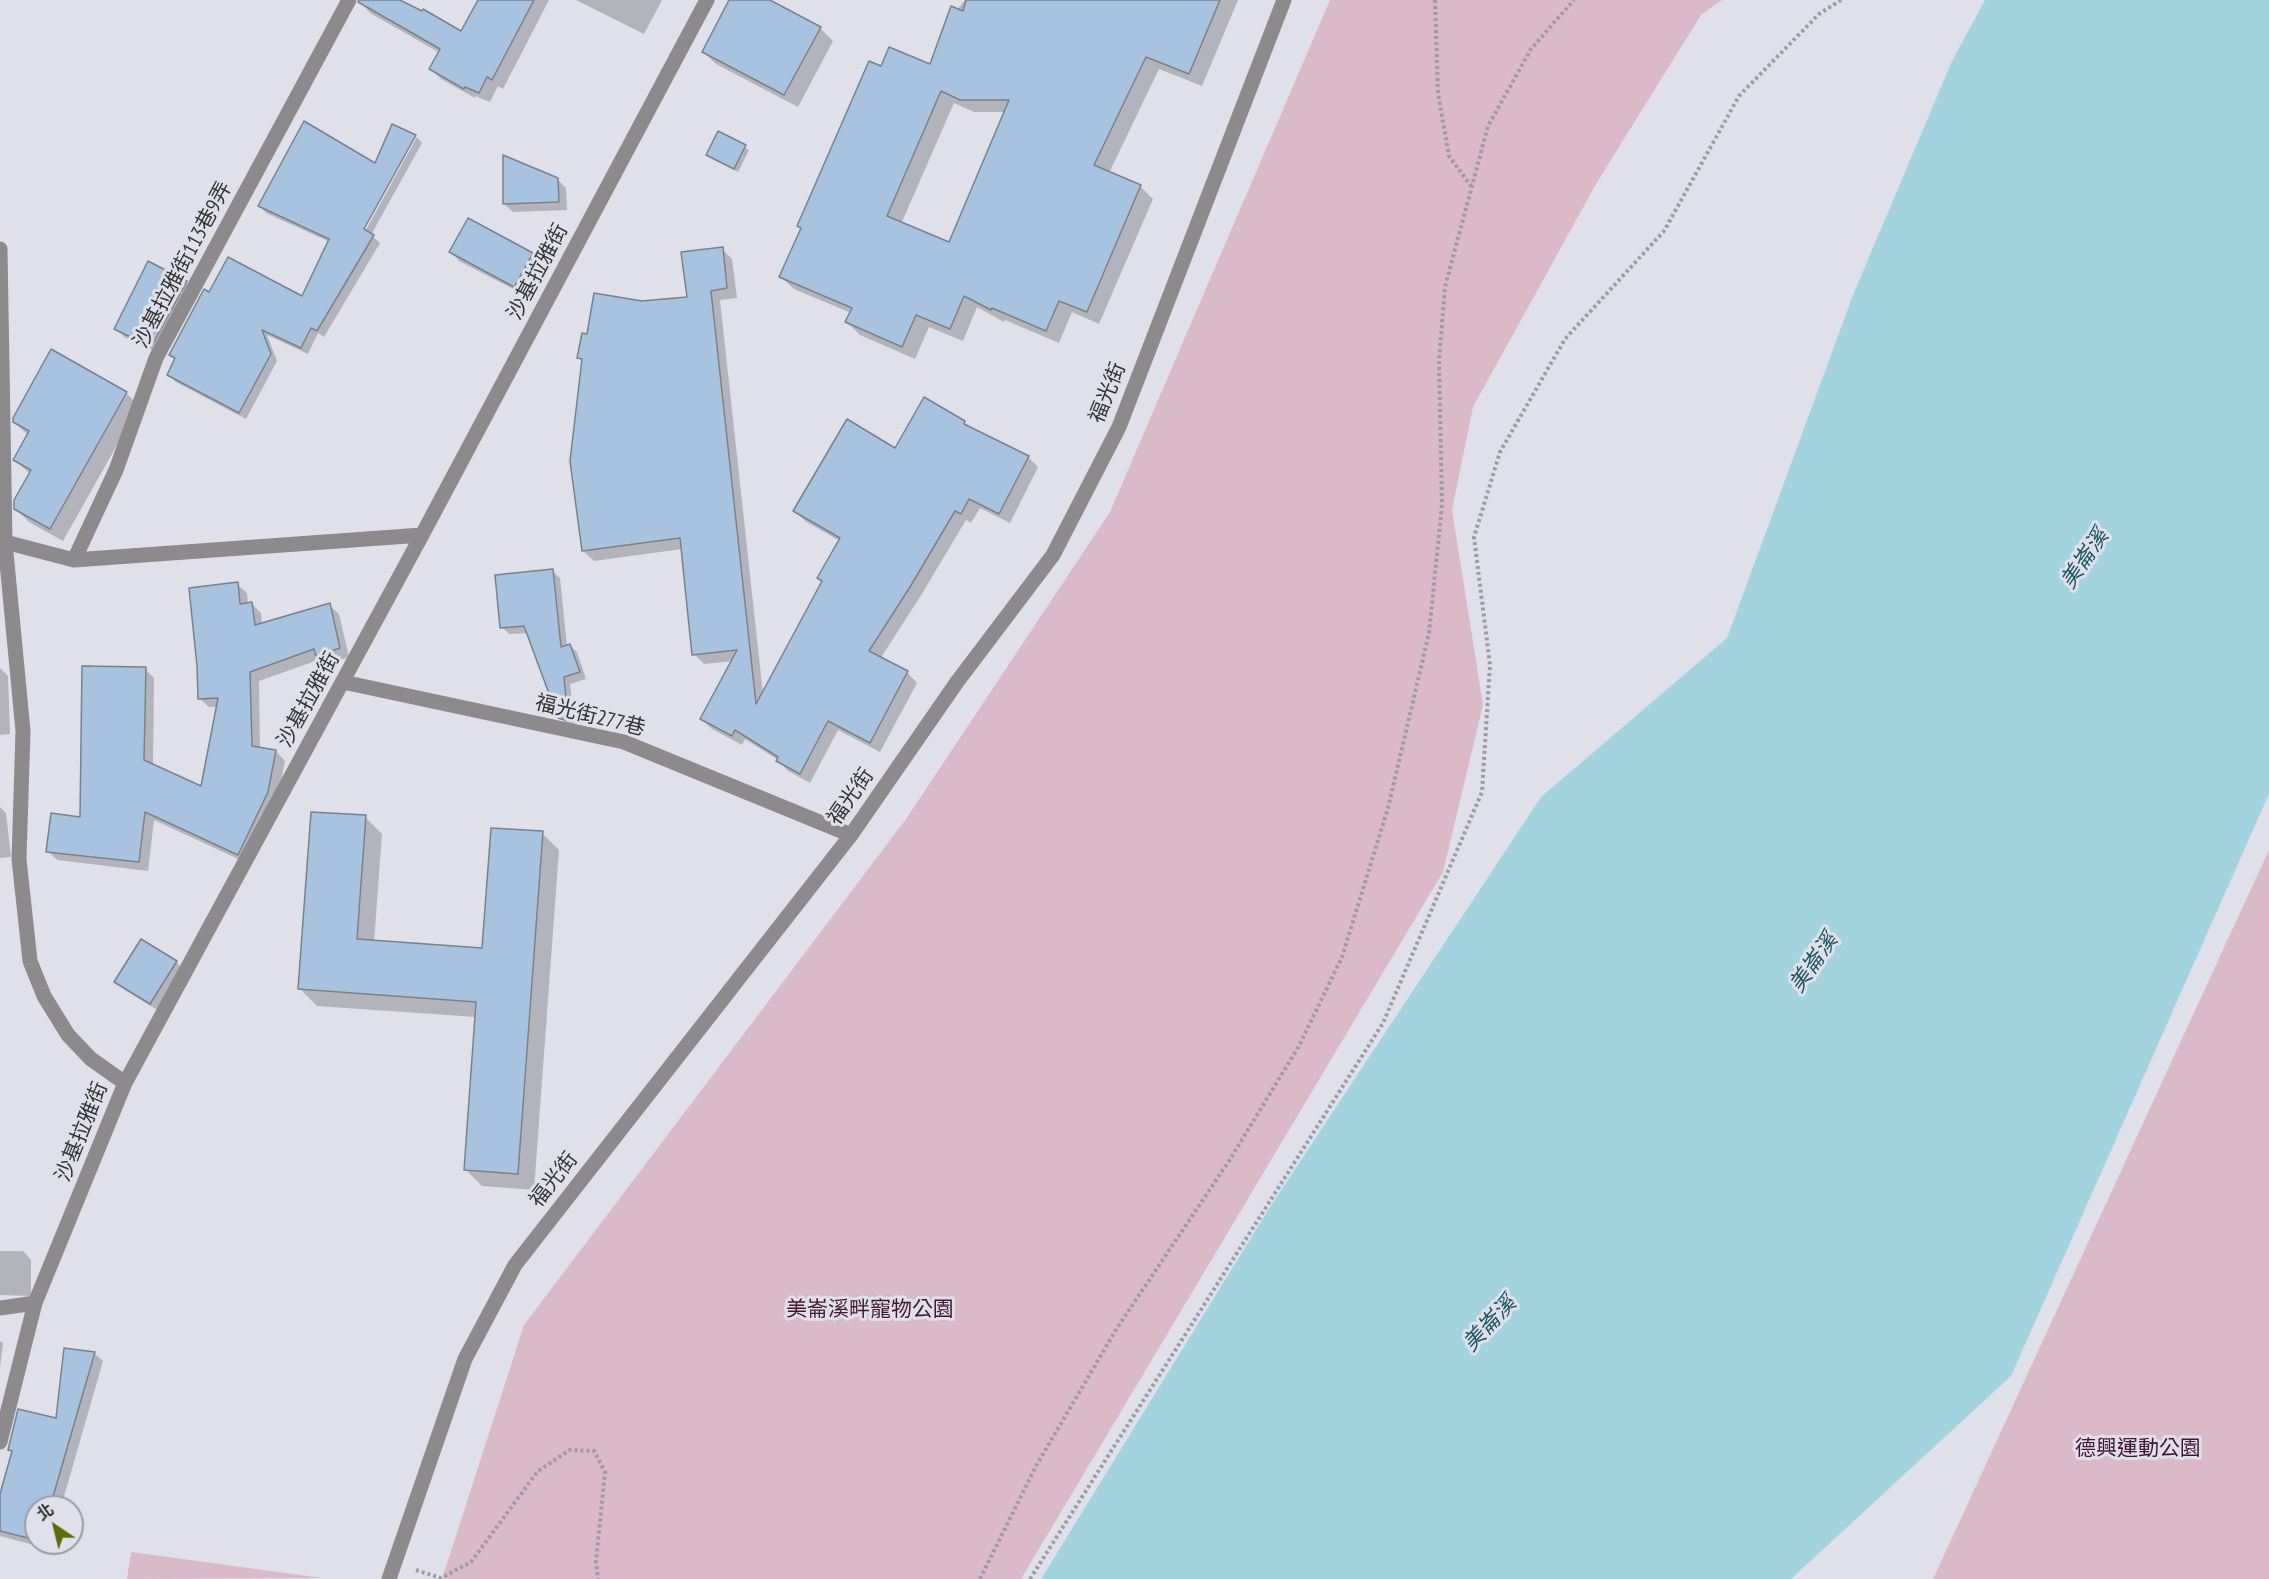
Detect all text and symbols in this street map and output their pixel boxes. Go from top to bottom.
street label: 沙基拉雅街113巷9弄 [128,178,238,352]
street label: 沙基拉雅街 [502,220,574,324]
street label: 福光街 [1085,359,1131,427]
water label: 美崙溪 [2056,524,2114,594]
street label: 沙基拉雅街 [273,648,345,752]
street label: 福光街277巷 [532,690,648,742]
street label: 福光街 [823,764,879,830]
water label: 美崙溪 [1784,928,1844,998]
street label: 沙基拉雅街 [51,1079,113,1185]
street label: 福光街 [525,1147,583,1213]
water label: 美崙溪 [1458,1291,1522,1357]
park label: 美崙溪畔寵物公園 [786,1297,954,1323]
park label: 德興運動公園 [2075,1436,2201,1462]
north arrow [24,1495,84,1555]
text: 北 [33,1499,57,1525]

